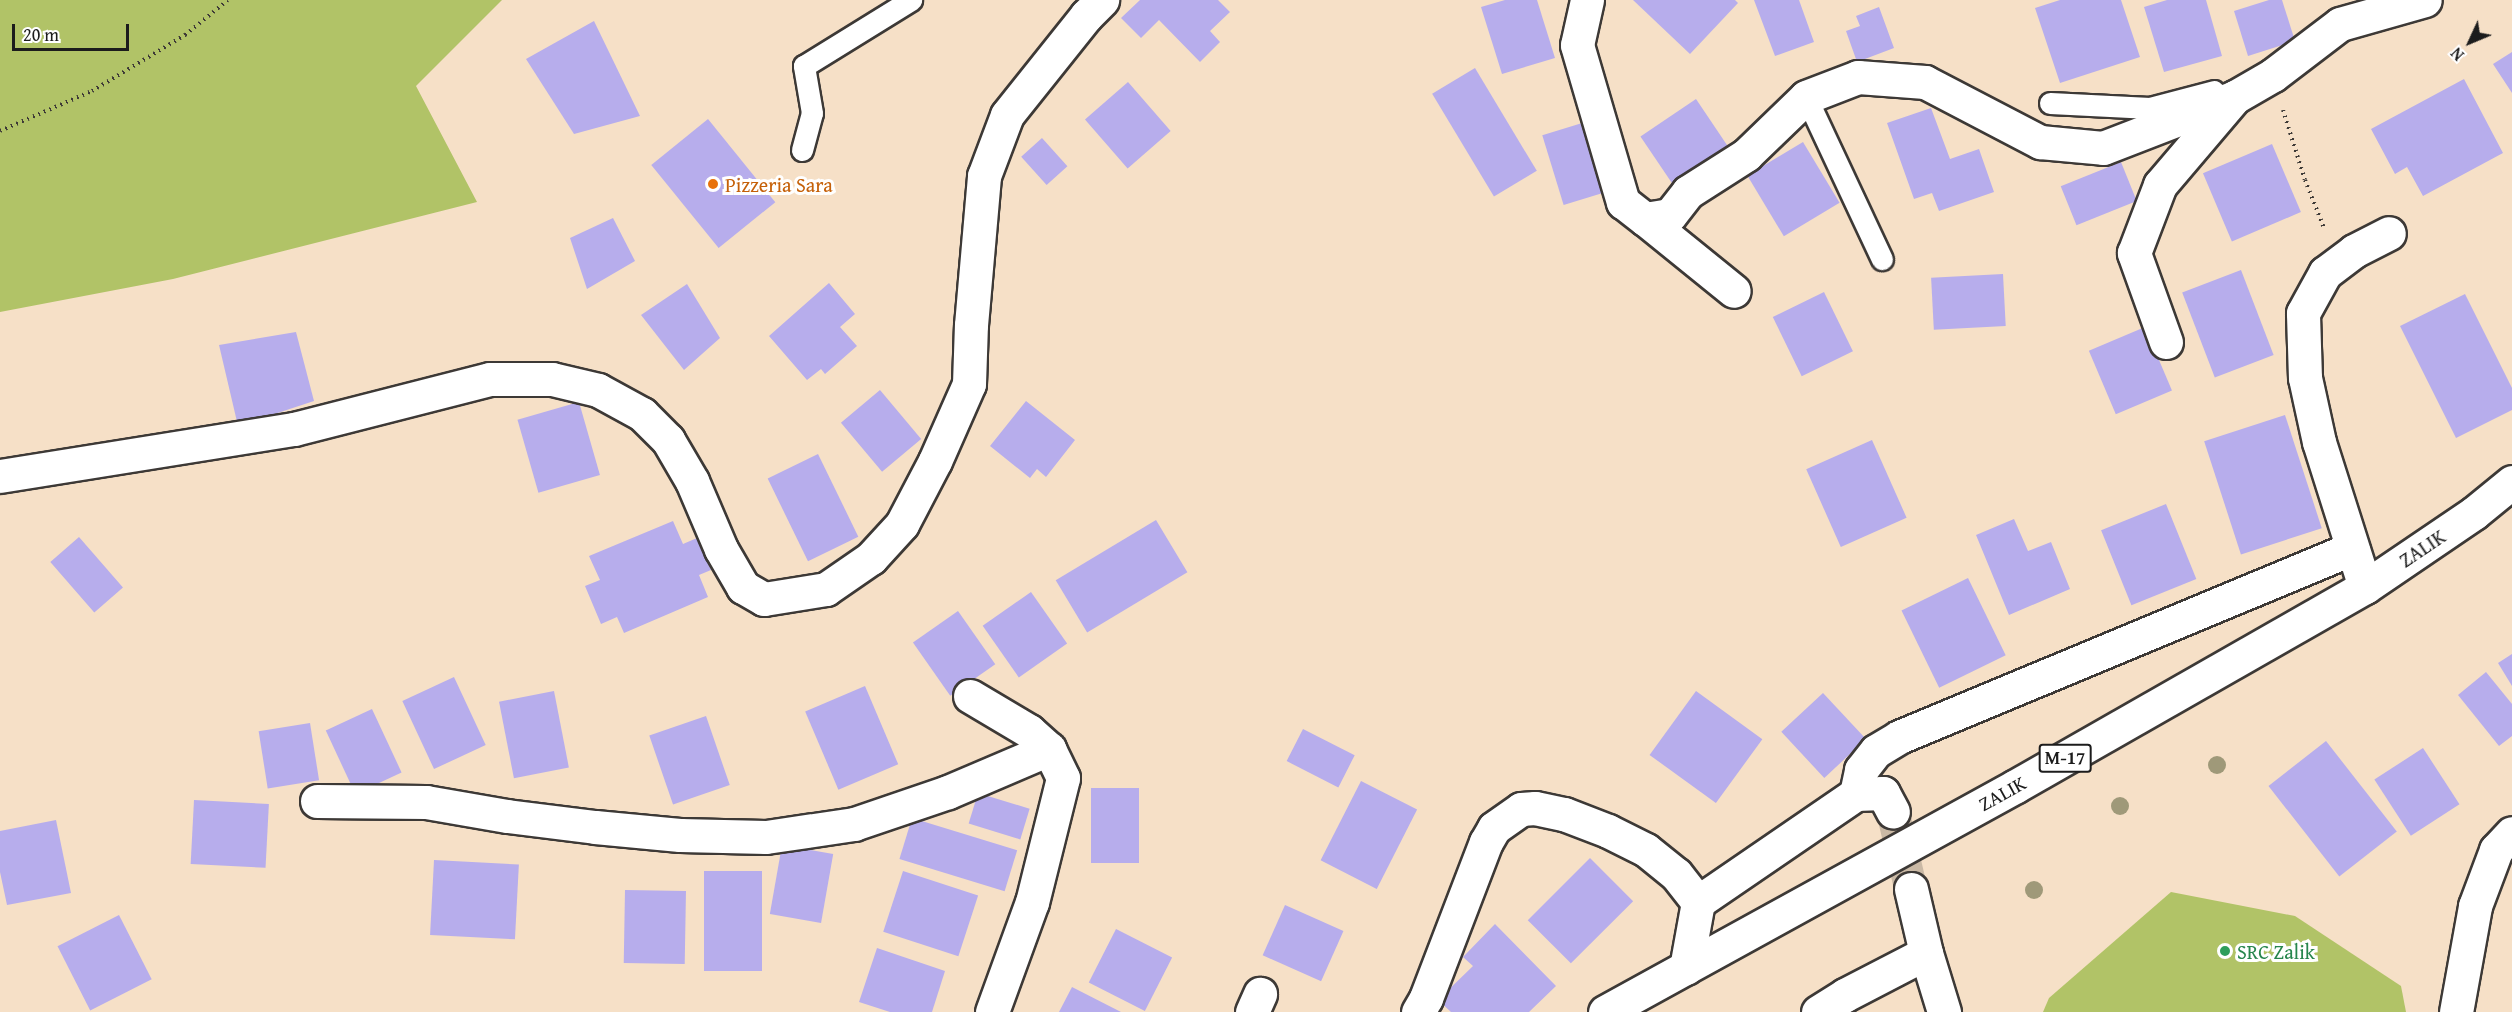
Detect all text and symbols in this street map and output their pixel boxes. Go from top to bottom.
scale bar [15,12,132,50]
north arrow [2440,12,2500,72]
text: 20 m [23,21,59,48]
text: N [2445,42,2469,67]
place label: Pizzeria Sara [725,172,833,196]
marker: Pizzeria Sara [706,177,720,191]
street label: ZALIK [2394,524,2450,572]
road number: M-17 [2038,743,2092,773]
street label: ZALIK [1974,770,2030,816]
place label: SRC Zalik [2237,939,2315,963]
marker: SRC Zalik [2218,944,2232,958]

